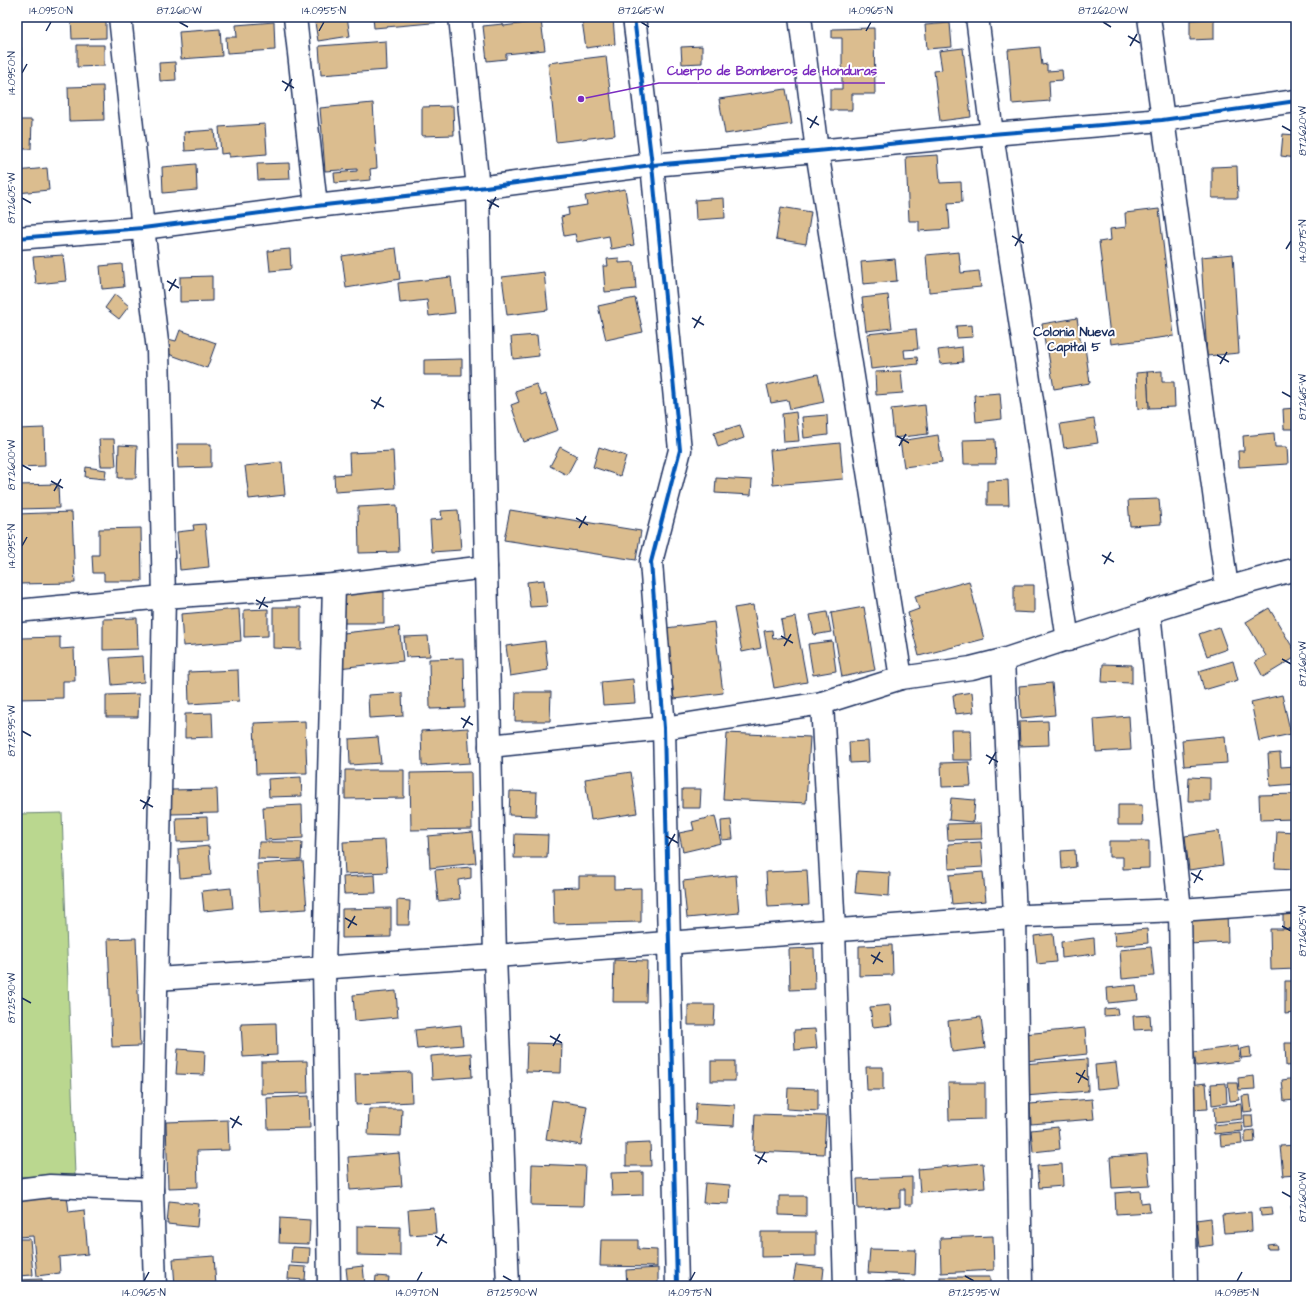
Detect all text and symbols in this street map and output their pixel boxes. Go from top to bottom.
text: 14.0950°N [29,4,73,18]
text: 87.2610°W [156,4,202,18]
text: 14.0955°N [302,4,346,18]
text: 87.2615°W [618,4,665,18]
text: 14.0965°N [849,4,893,18]
text: 87.2620°W [1078,4,1128,18]
text: 14.0950°N [5,51,19,95]
callout: Cuerpo de Bomberos de Honduras [659,58,885,83]
text: Cuerpo de Bomberos de Honduras [667,62,878,81]
text: 87.2620°W [1296,106,1310,156]
text: 87.2605°W [5,172,19,224]
text: 14.0975°N [1296,219,1310,263]
district label: Colonia Nueva Capital 5 [1033,323,1115,357]
text: 87.2615°W [1296,373,1310,420]
text: 87.2600°W [5,439,19,490]
text: 14.0955°N [5,524,19,568]
text: 87.2610°W [1296,641,1310,687]
text: 87.2595°W [5,705,19,757]
text: 87.2605°W [1296,905,1310,957]
text: 87.2590°W [5,972,19,1023]
text: 87.2600°W [1296,1171,1310,1222]
text: 14.0965°N [122,1286,166,1300]
text: 14.0970°N [396,1286,438,1300]
text: 87.2590°W [487,1286,538,1300]
text: 14.0975°N [668,1286,712,1300]
text: 87.2595°W [948,1286,1000,1300]
text: 14.0985°N [1215,1286,1259,1300]

